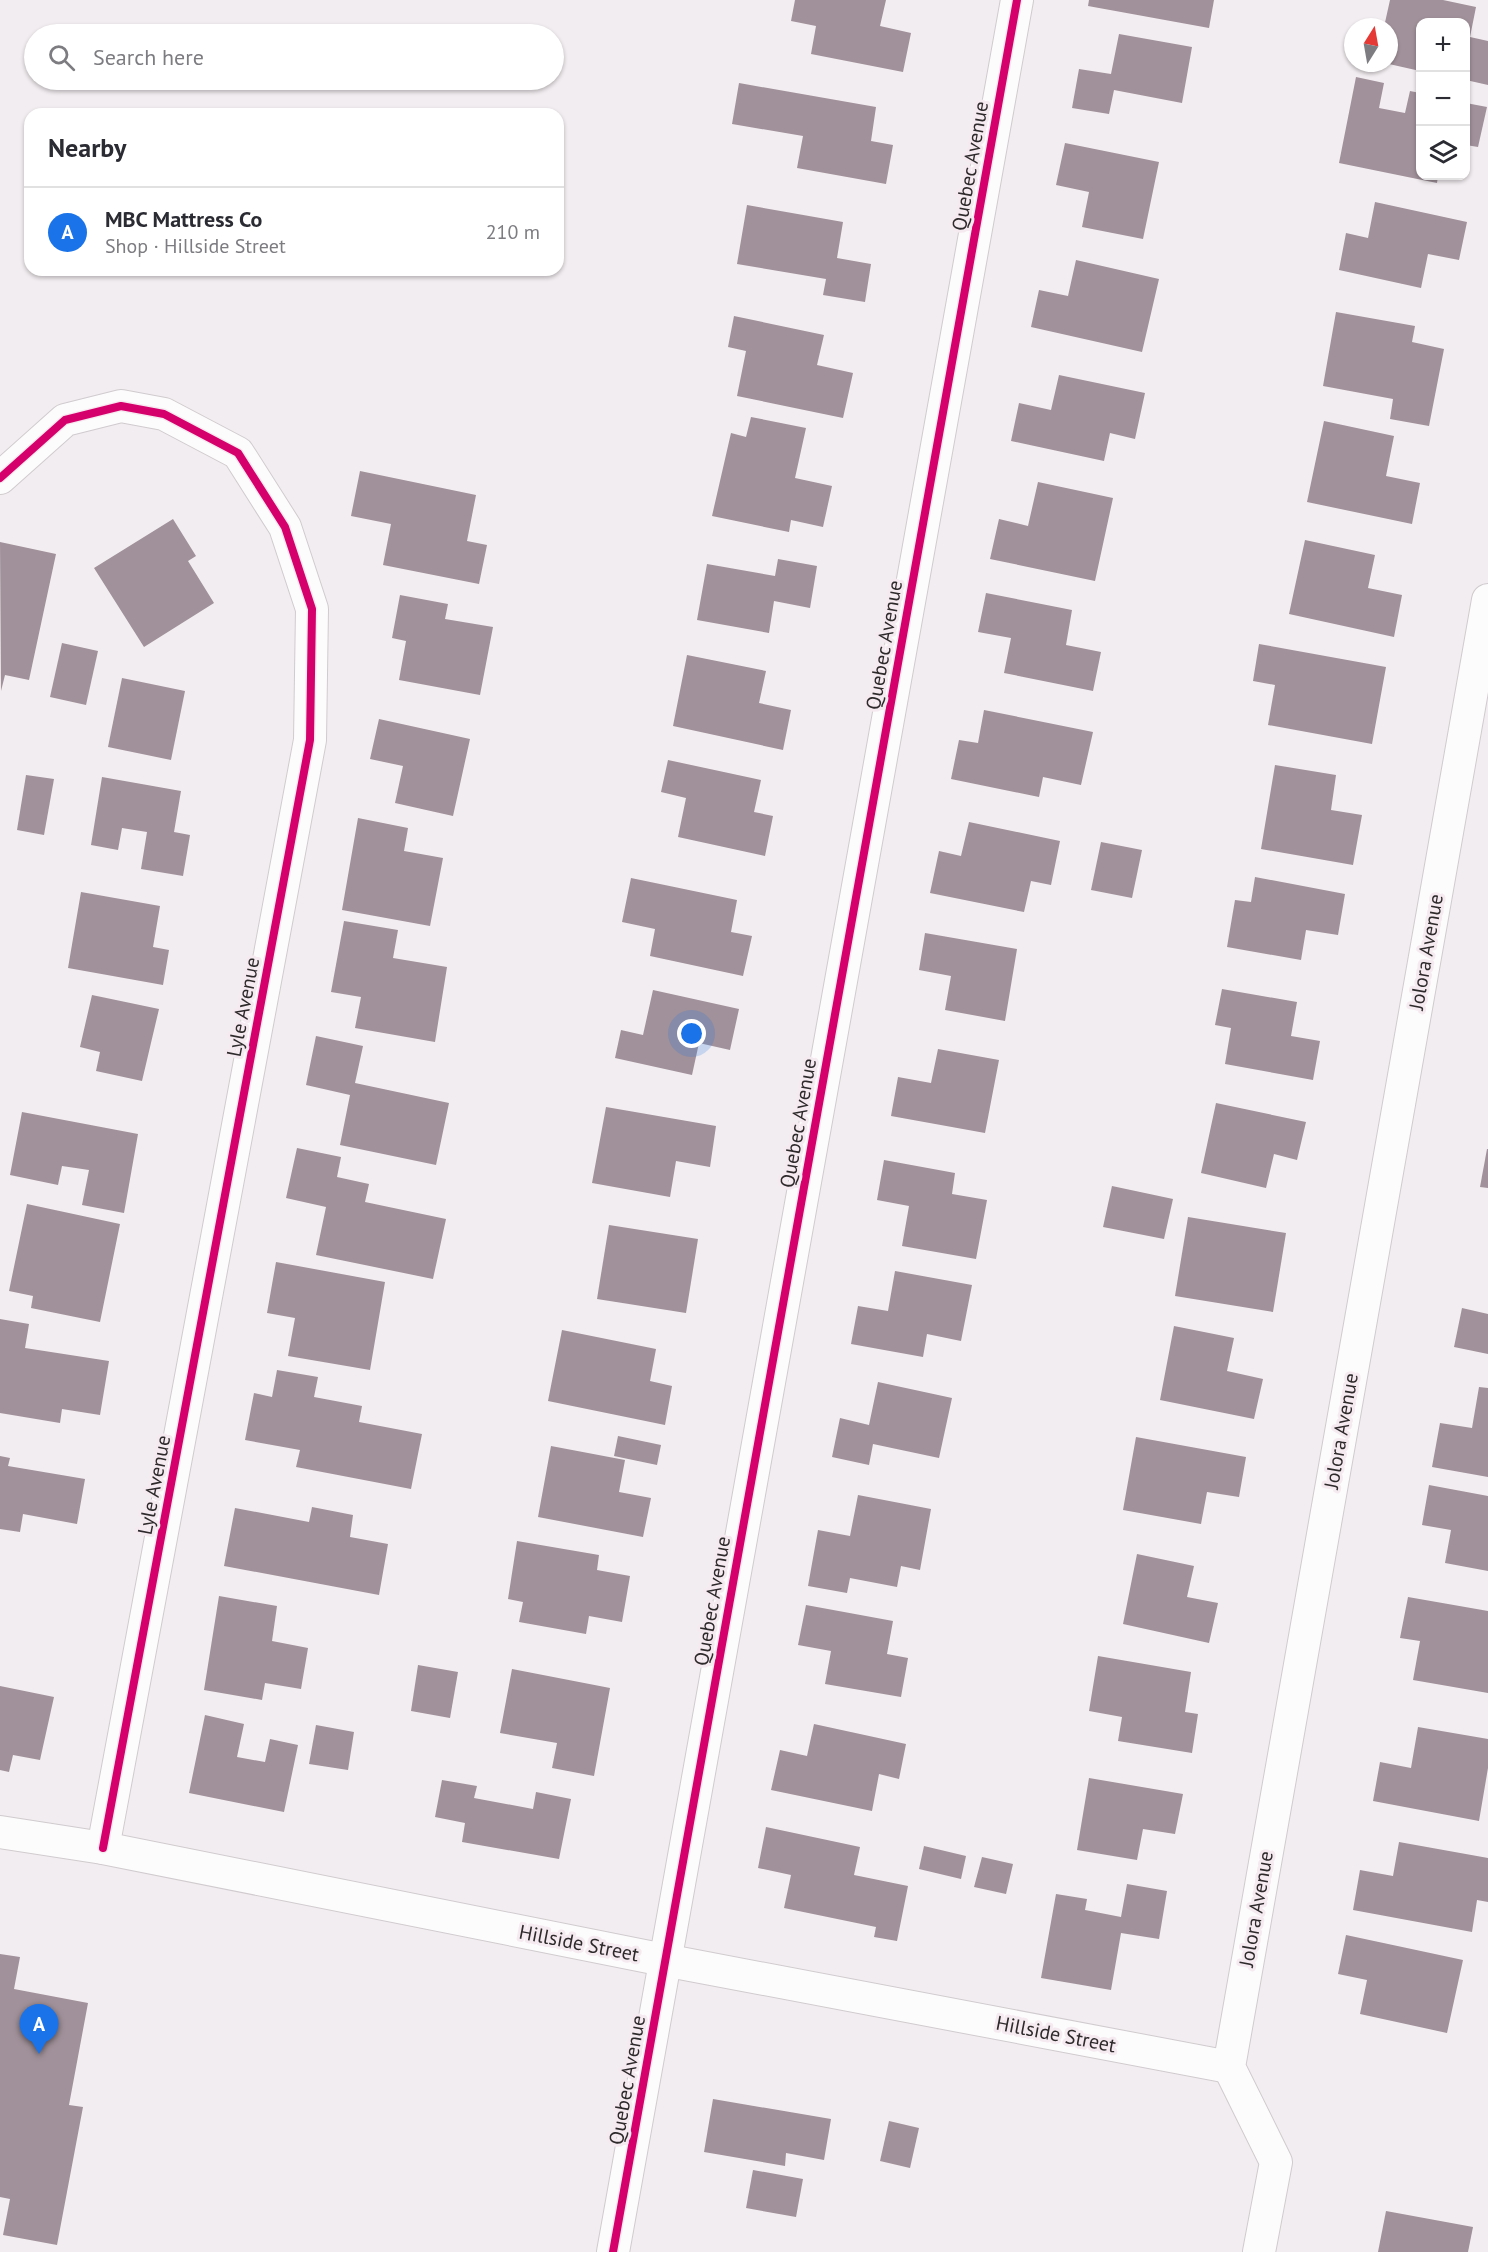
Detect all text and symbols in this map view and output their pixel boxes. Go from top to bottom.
north arrow [1344,18,1398,72]
map controls [1416,18,1470,180]
button: + [1416,18,1470,72]
search box [24,24,564,90]
icon: search [45,41,78,74]
text: Search here [93,43,204,71]
button: − [1416,72,1470,126]
street label: Quebec Avenue [946,99,994,233]
button: layers [1416,126,1470,180]
text: Nearby [48,131,126,164]
text: MBC Mattress Co [105,205,262,233]
text: A [61,219,74,245]
text: 210 m [486,219,540,245]
text: Shop · Hillside Street [105,233,286,259]
street label: Quebec Avenue [860,578,908,712]
street label: Jolora Avenue [1403,892,1449,1013]
street label: Lyle Avenue [221,955,265,1059]
your location [677,1019,706,1048]
street label: Quebec Avenue [774,1056,822,1190]
street label: Jolora Avenue [1318,1371,1364,1492]
street label: Lyle Avenue [132,1433,176,1537]
street label: Quebec Avenue [688,1534,736,1668]
street label: Jolora Avenue [1233,1849,1279,1970]
street label: Hillside Street [517,1919,641,1967]
pin: A [20,2004,58,2054]
street label: Hillside Street [994,2010,1118,2058]
street label: Quebec Avenue [603,2013,651,2147]

